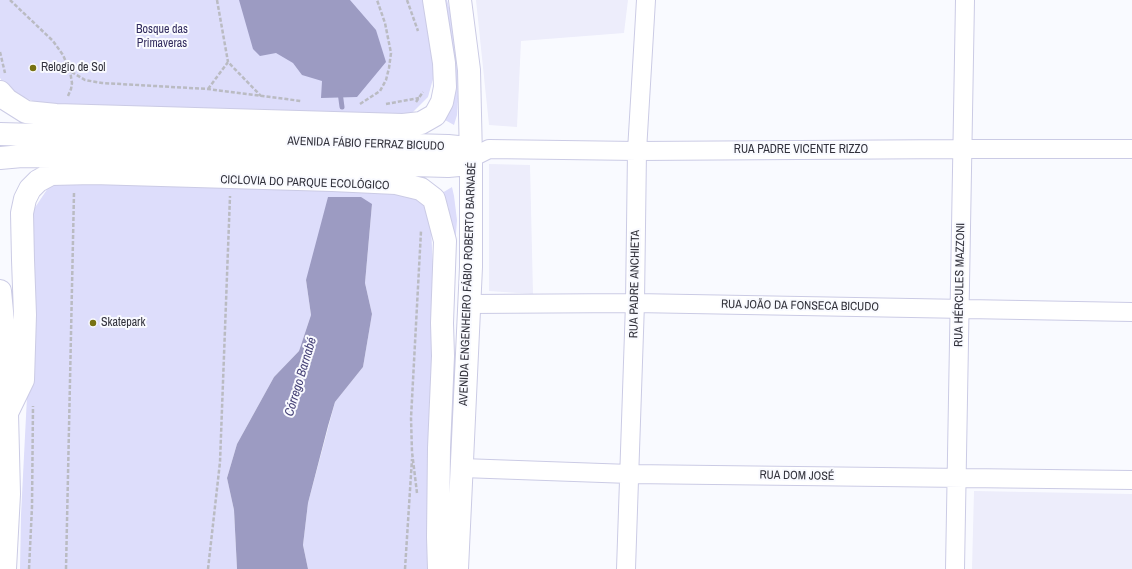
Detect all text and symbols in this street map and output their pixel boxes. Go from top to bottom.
park label: Bosque das Primaveras [136,23,188,51]
place label: Relogio de Sol [41,61,106,75]
marker: Relogio de Sol [28,63,38,73]
street label: AVENIDA FÁBIO FERRAZ BICUDO [287,134,445,154]
street label: RUA PADRE VICENTE RIZZO [734,143,868,157]
street label: AVENIDA ENGENHEIRO FÁBIO ROBERTO BARNABÉ [457,162,479,406]
street label: CICLOVIA DO PARQUE ECOLÓGICO [220,173,390,193]
street label: RUA HÉRCULES MAZZONI [952,223,968,347]
street label: RUA PADRE ANCHIETA [627,230,643,338]
street label: RUA JOÃO DA FONSECA BICUDO [721,297,879,315]
place label: Skatepark [101,316,145,330]
marker: Skatepark [88,318,98,328]
water label: Córrego Barnabé [282,336,320,418]
street label: RUA DOM JOSÉ [759,468,835,484]

